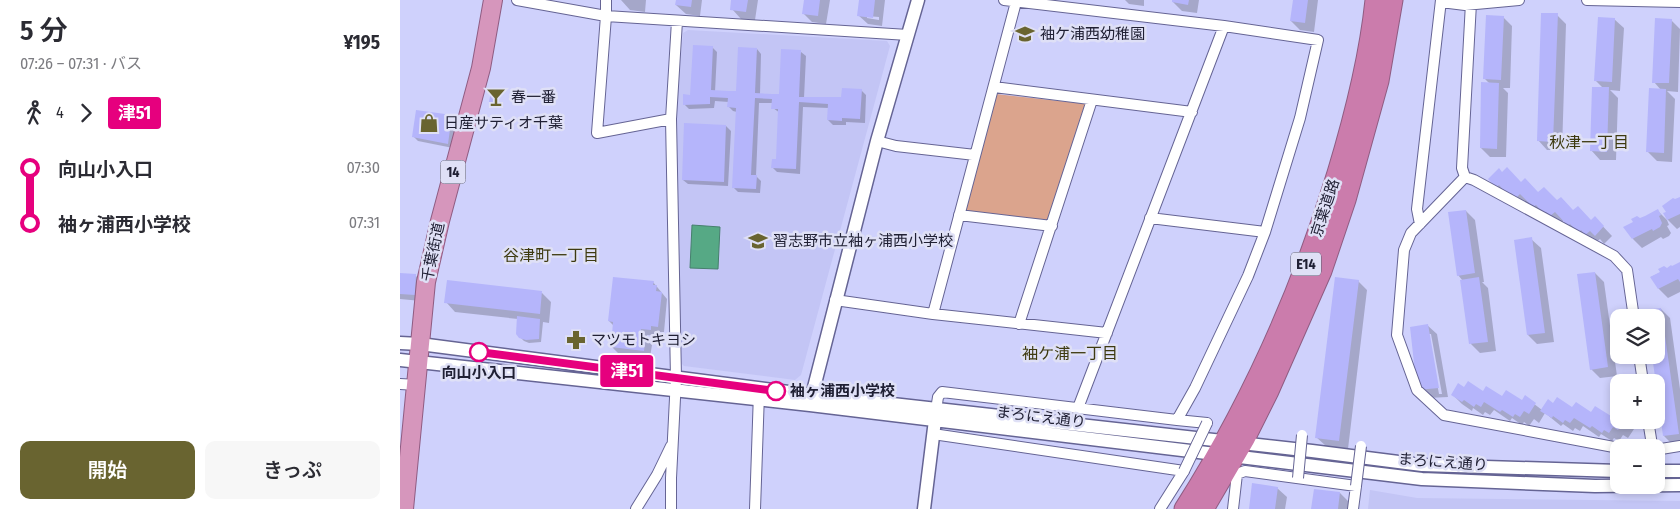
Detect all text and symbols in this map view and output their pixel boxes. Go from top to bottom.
text: 5 分 [20,14,68,47]
school or university icon: 袖ケ浦西幼稚園 [1014,23,1036,45]
place label: 袖ケ浦西幼稚園 [1040,25,1145,43]
text: ¥195 [344,31,380,54]
text: 07:26 – 07:31 · バス [20,54,142,73]
bar icon: 春一番 [485,86,507,108]
place label: 春一番 [511,88,556,106]
icon: walk [20,99,48,127]
icon: forward [72,99,100,127]
text: 津51 [118,102,151,124]
text: 4 [56,103,64,122]
shop icon: 日産サティオ千葉 [418,112,440,134]
place label: 日産サティオ千葉 [444,114,563,132]
district label: 秋津一丁目 [1549,133,1629,152]
text: 向山小入口 [58,158,153,181]
text: 07:30 [346,158,380,177]
road number: 14 [440,160,466,183]
street label: 京葉道路 [1307,177,1343,239]
text: 袖ヶ浦西小学校 [58,213,191,236]
text: 07:31 [349,213,380,232]
street label: 千葉街道 [418,221,448,283]
school or university icon: 習志野市立袖ヶ浦西小学校 [747,230,769,252]
place label: 習志野市立袖ヶ浦西小学校 [773,232,953,250]
district label: 谷津町一丁目 [503,246,599,265]
road number: E14 [1291,252,1321,276]
map controls [1610,309,1665,494]
button: layers [1610,309,1665,364]
pharmacy icon: マツモトキヨシ [565,329,587,351]
place label: マツモトキヨシ [591,331,696,349]
marker: 向山小入口 [469,342,489,362]
district label: 袖ケ浦一丁目 [1022,344,1118,363]
line badge: 津51 [598,355,656,387]
text: 津51 [610,360,644,382]
place label: 向山小入口 [441,364,517,382]
button: + [1610,374,1665,429]
marker: 袖ヶ浦西小学校 [766,381,786,401]
place label: 袖ヶ浦西小学校 [790,382,895,400]
street label: まろにえ通り [995,403,1087,431]
button: − [1610,439,1665,494]
button: 開始 [20,441,195,499]
button: きっぷ [205,441,380,499]
street label: まろにえ通り [1397,450,1489,474]

